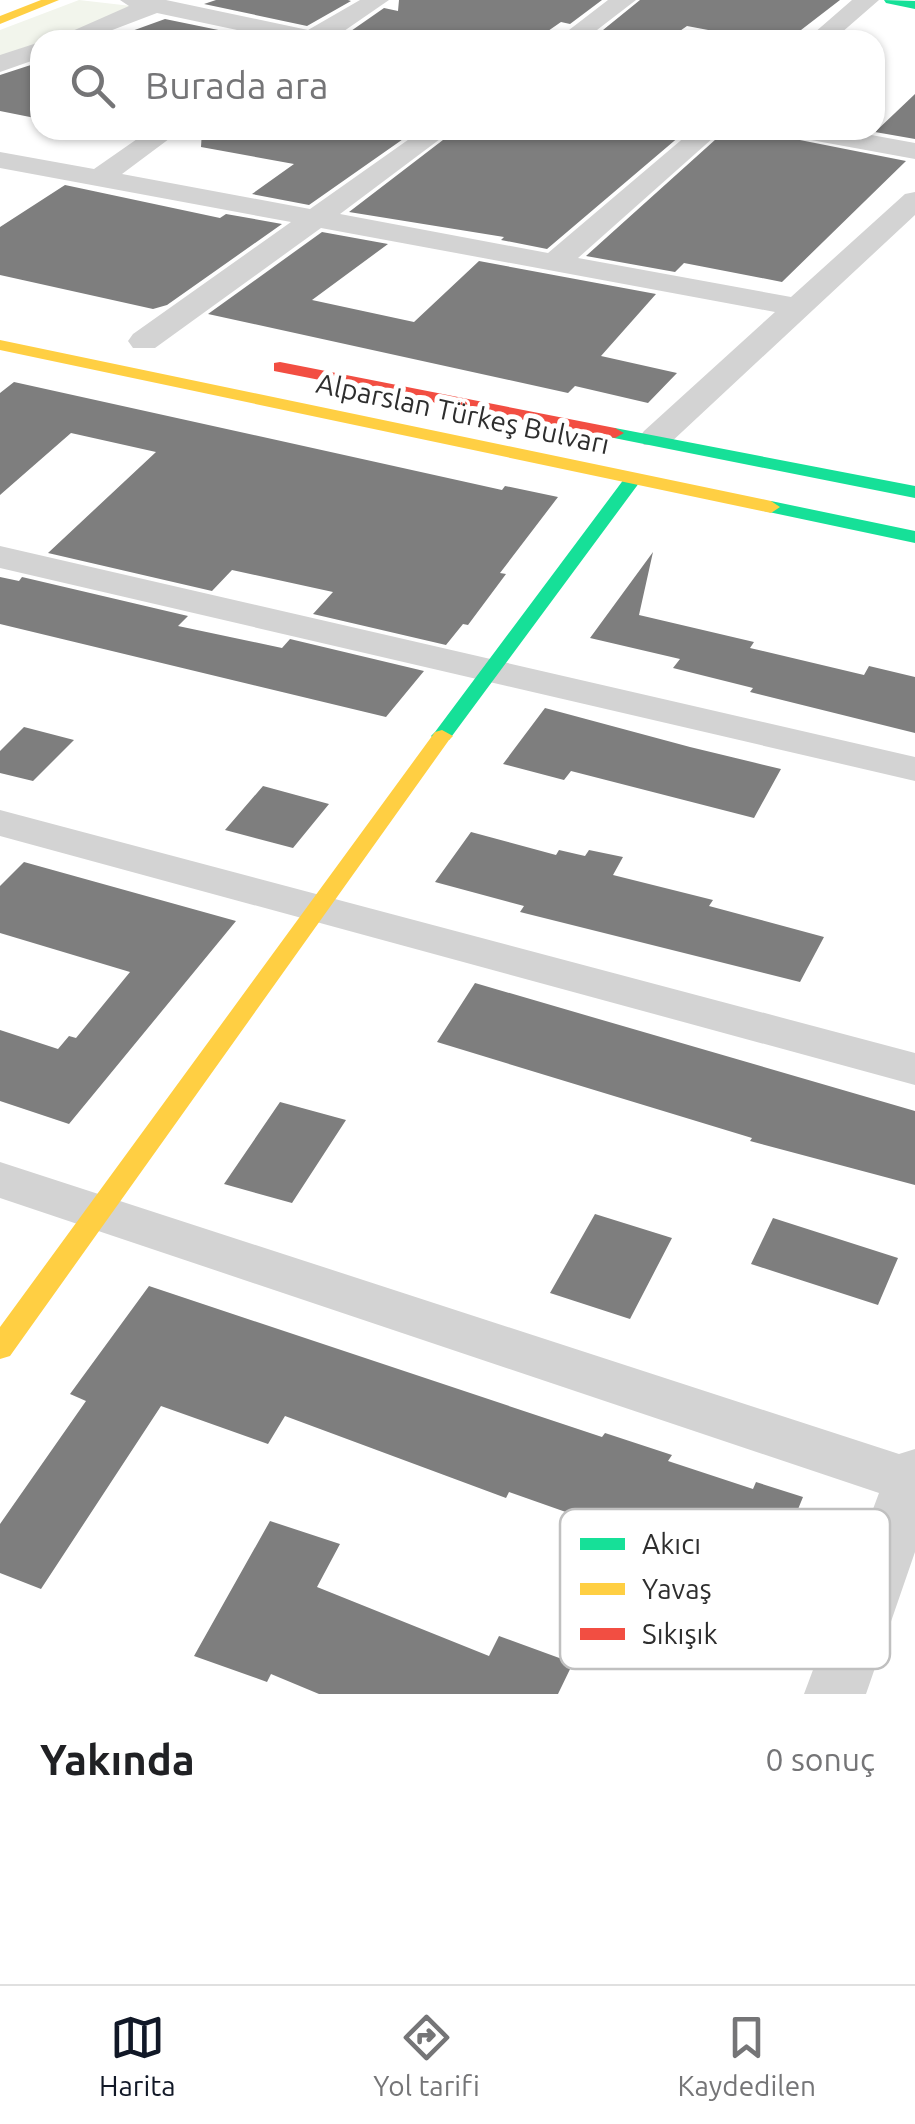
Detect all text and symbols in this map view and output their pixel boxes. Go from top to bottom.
search box [30,30,885,140]
icon: search [65,58,120,113]
text: Burada ara [145,64,329,106]
street label: Alparslan Türkeş Bulvarı [314,367,612,459]
legend [560,1509,890,1669]
text: Akıcı [642,1528,701,1559]
text: Yavaş [642,1573,712,1604]
text: Sıkışık [642,1618,718,1649]
text: Yakında [40,1736,195,1783]
text: 0 sonuç [766,1741,875,1777]
tab: Harita [99,2010,176,2101]
tab: Yol tarifi [373,2010,480,2101]
tab: Kaydedilen [677,2010,816,2101]

